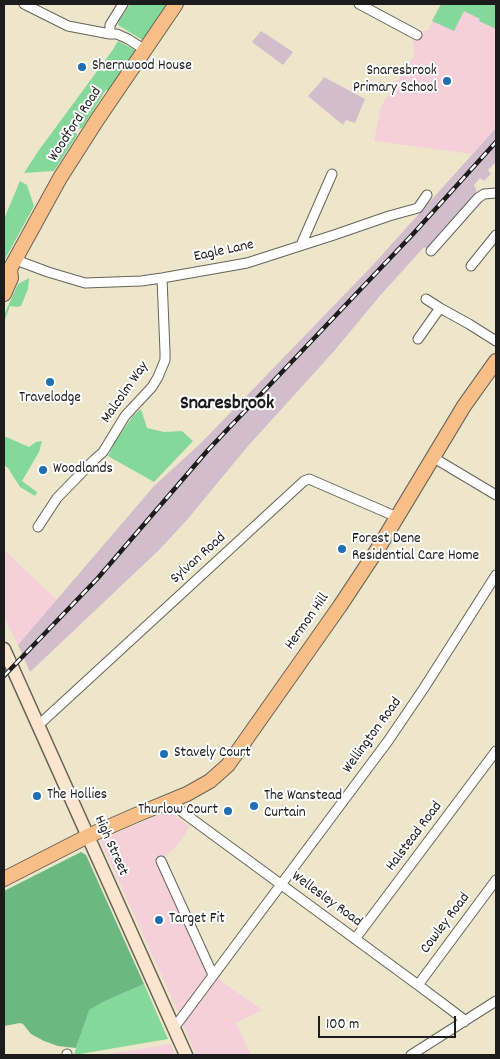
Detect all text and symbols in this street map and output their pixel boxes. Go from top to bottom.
place label: Shernwood House [92,58,192,76]
marker: Shernwood House [76,61,88,73]
place label: Snaresbrook Primary School [353,63,437,98]
marker: Snaresbrook Primary School [441,75,453,87]
street label: Woodford Road [45,84,107,166]
street label: Eagle Lane [192,237,256,267]
street label: Malcolm Way [98,359,154,427]
marker: Travelodge [44,376,56,388]
place label: Travelodge [19,390,81,408]
district label: Snaresbrook [180,393,274,417]
place label: Woodlands [53,461,113,479]
marker: Woodlands [37,464,49,476]
street label: Sylvan Road [168,530,230,588]
place label: Forest Dene Residential Care Home [352,531,479,566]
marker: Forest Dene Residential Care Home [336,543,348,555]
street label: Hermon Hill [282,590,334,654]
street label: Wellington Road [339,695,407,777]
place label: Stavely Court [174,745,251,763]
marker: Stavely Court [158,748,170,760]
place label: The Hollies [47,787,107,805]
place label: The Wanstead Curtain [264,788,342,823]
marker: The Hollies [31,790,43,802]
street label: Halstead Road [383,799,447,875]
marker: The Wanstead Curtain [248,800,260,812]
place label: Thurlow Court [138,802,218,820]
marker: Thurlow Court [222,805,234,817]
street label: High Street [89,813,131,879]
street label: Wellesley Road [287,868,365,932]
street label: Cowley Road [417,890,475,958]
place label: Target Fit [169,911,225,929]
marker: Target Fit [153,914,165,926]
scale bar [320,1006,458,1038]
text: 100 m [326,1014,359,1036]

